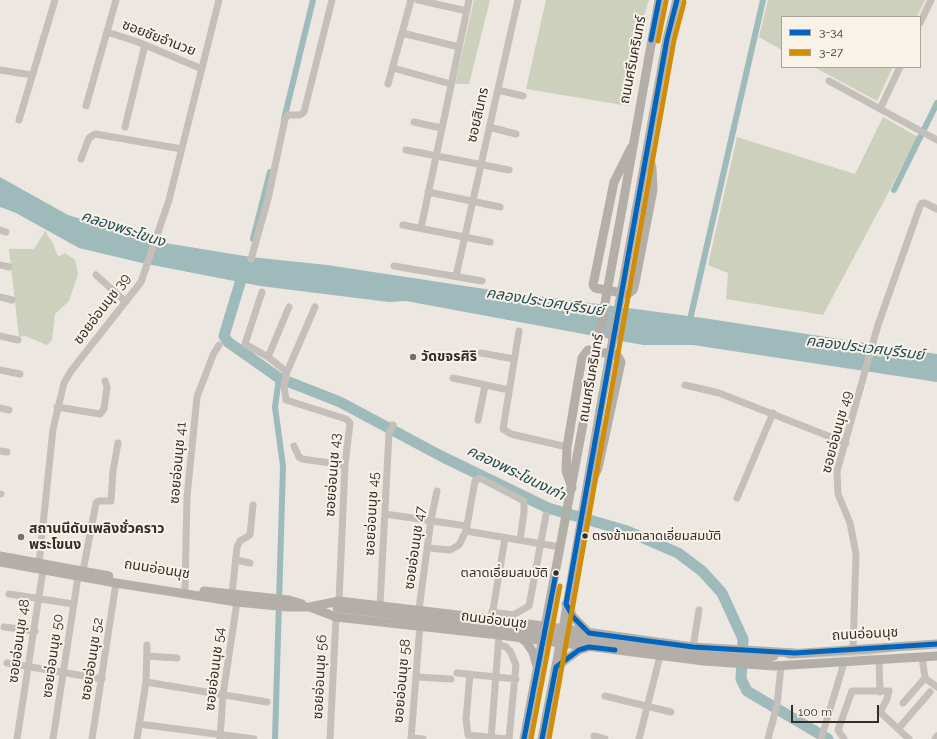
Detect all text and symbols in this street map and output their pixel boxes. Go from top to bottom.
street label: ถนนศรีนครินทร์ [616,15,650,105]
street label: ซอยชัยอำนวย [120,16,198,60]
legend [781,16,921,68]
text: 3-34 [819,25,843,39]
text: 3-27 [819,45,843,59]
street label: ซอยสินทร [464,86,492,144]
water label: คลองพระโขนง [79,207,167,251]
street label: ซอยอ่อนนุช 39 [70,270,134,348]
water label: คลองประเวศบุรีรมย์ [485,284,605,320]
water label: คลองประเวศบุรีรมย์ [805,332,925,364]
street label: ถนนศรีนครินทร์ [575,333,607,423]
place label: วัดขจรศิริ [421,349,477,365]
marker: วัดขจรศิริ [408,352,418,362]
street label: ซอยอ่อนนุช 49 [818,389,856,475]
street label: ซอยอ่อนนุช 41 [166,421,190,505]
street label: ซอยอ่อนนุช 43 [322,433,344,517]
water label: คลองพระโขนงเก่า [464,442,568,504]
street label: ซอยอ่อนนุช 45 [361,472,383,556]
street label: ซอยอ่อนนุช 47 [401,505,429,591]
place label: สถานนีดับเพลิงชั่วคราว พระโขนง [29,521,164,554]
place label: ตรงข้ามตลาดเอี่ยมสมบัติ [592,528,721,544]
marker: ตรงข้ามตลาดเอี่ยมสมบัติ [580,531,590,541]
marker: สถานนีดับเพลิงชั่วคราว พระโขนง [16,532,26,542]
street label: ถนนอ่อนนุช [123,555,191,583]
place label: ตลาดเอี่ยมสมบัติ [461,565,548,581]
marker: ตลาดเอี่ยมสมบัติ [551,568,561,578]
street label: ซอยอ่อนนุช 48 [5,598,33,684]
street label: ถนนอ่อนนุช [460,608,528,632]
street label: ซอยอ่อนนุช 50 [39,613,67,699]
street label: ซอยอ่อนนุช 52 [77,616,107,702]
street label: ถนนอ่อนนุช [831,624,899,644]
street label: ซอยอ่อนนุช 54 [202,626,228,712]
street label: ซอยอ่อนนุช 56 [309,634,331,720]
street label: ซอยอ่อนนุช 58 [390,638,414,724]
scale bar [793,697,881,723]
text: 100 m [798,705,832,719]

